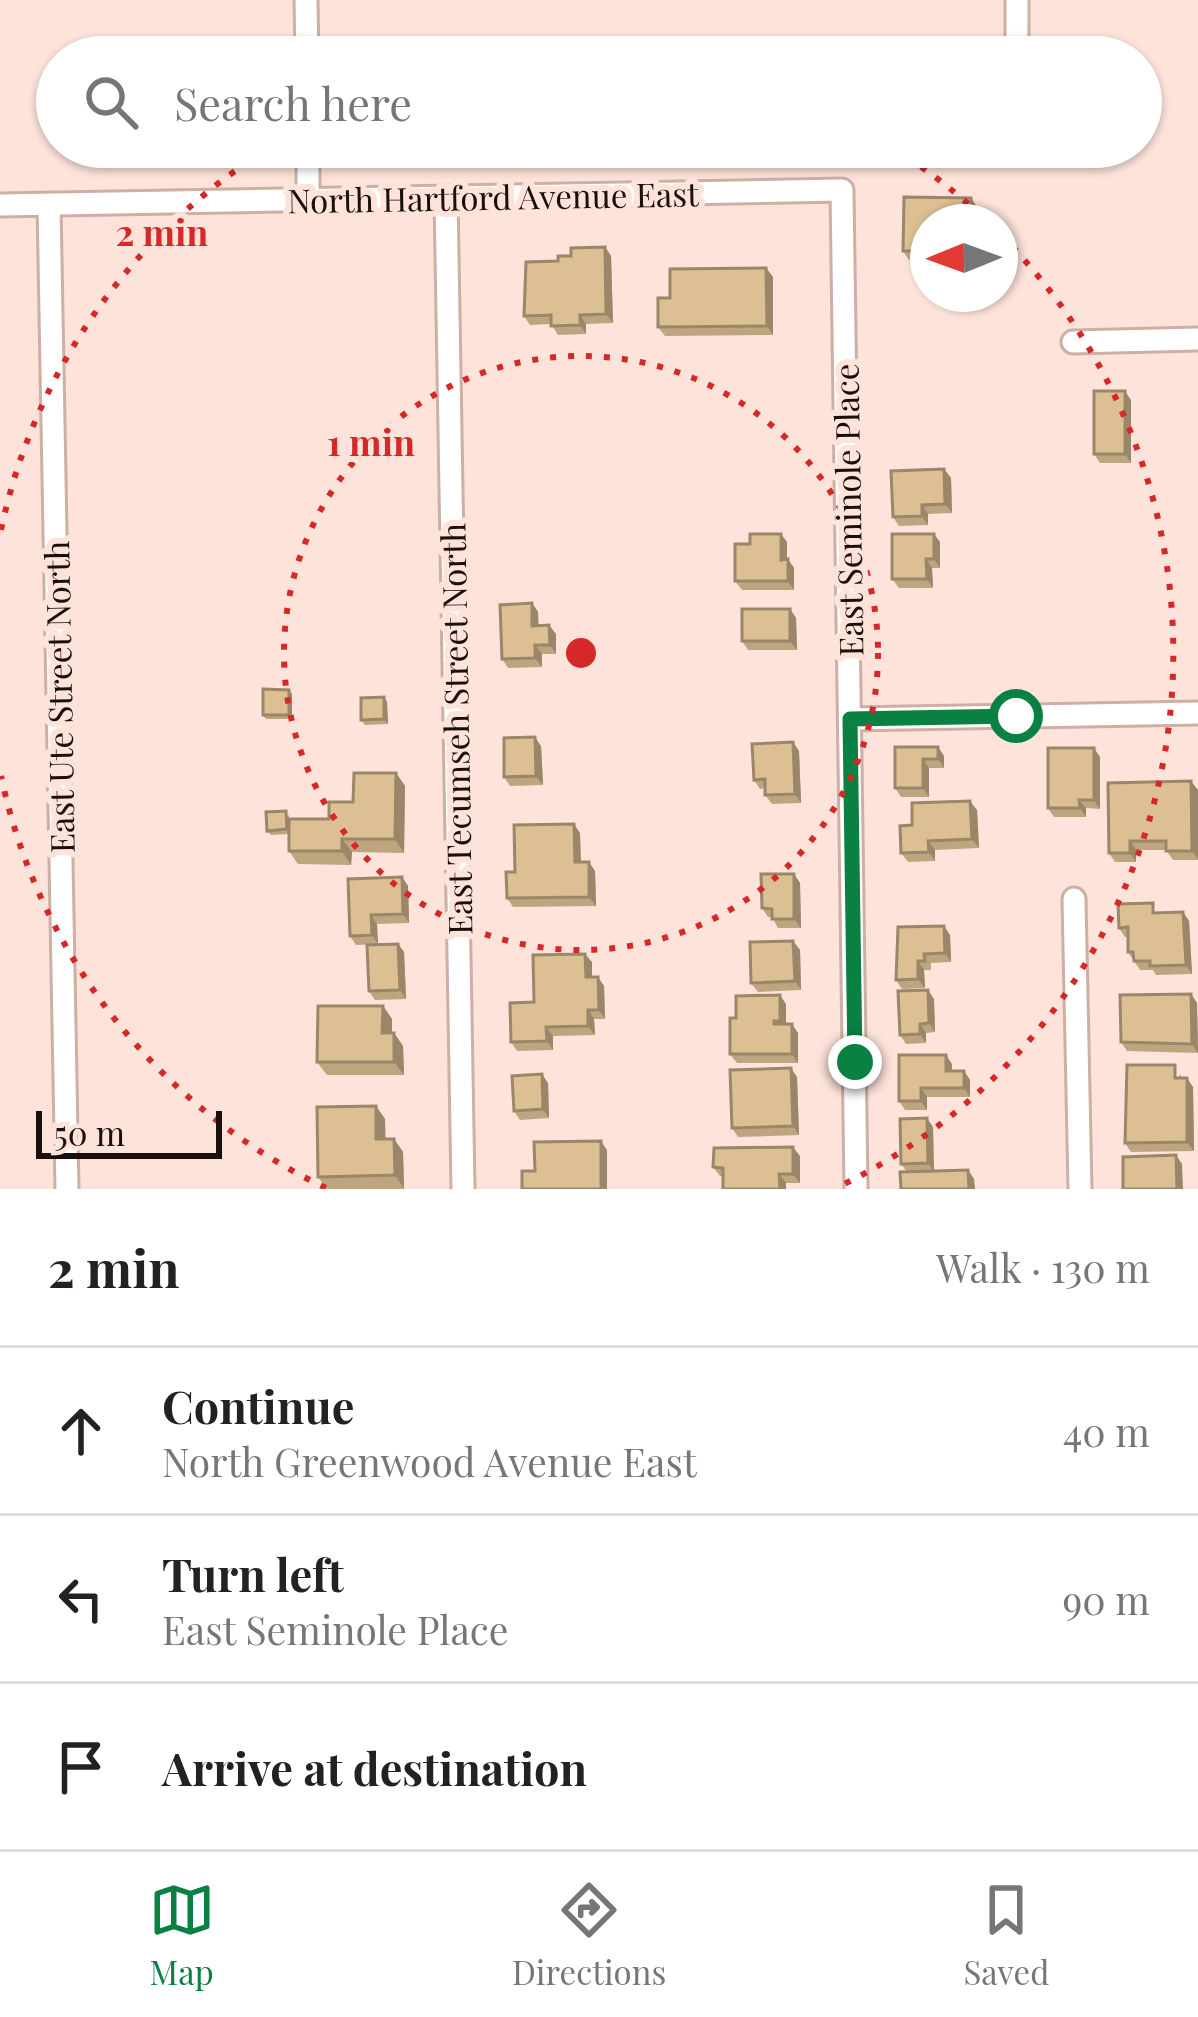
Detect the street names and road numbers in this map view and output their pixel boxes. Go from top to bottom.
street label: North Hartford Avenue East [287,170,700,222]
street label: East Seminole Place [822,363,872,657]
street label: East Tecumseh Street North [429,523,481,935]
street label: East Ute Street North [33,540,83,854]

